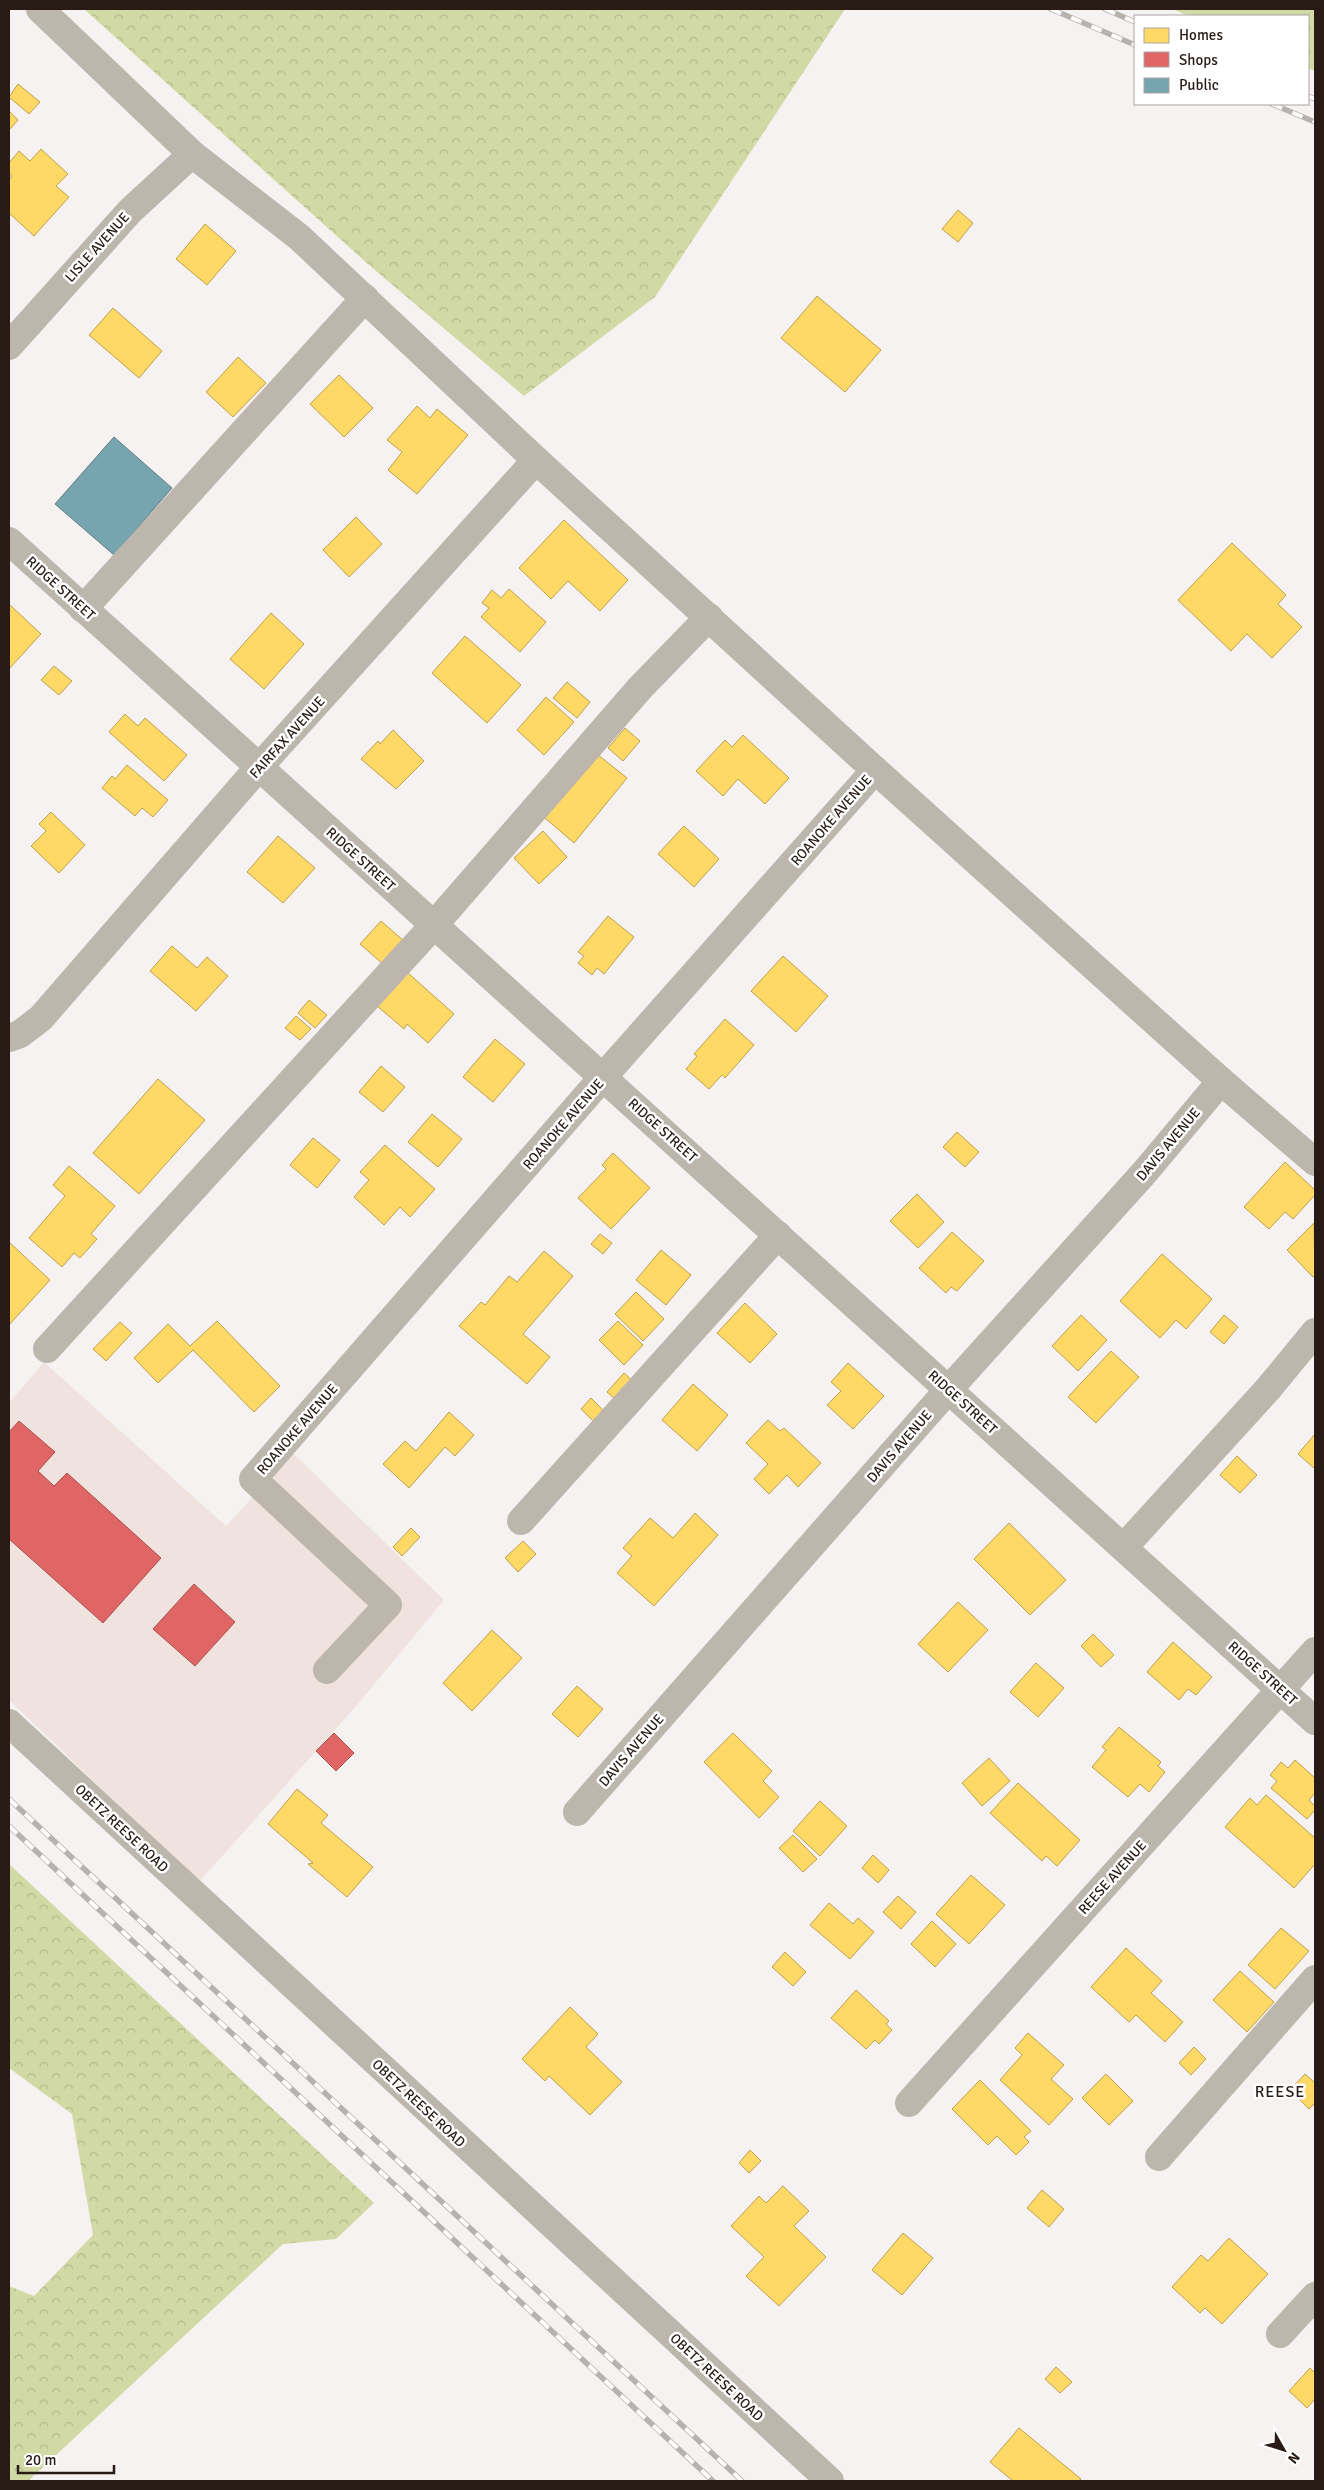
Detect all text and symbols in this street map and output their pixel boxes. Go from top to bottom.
legend [1134,15,1309,105]
text: Homes [1179,26,1223,44]
text: Shops [1179,51,1218,69]
text: Public [1179,76,1219,94]
street label: LISLE AVENUE [62,209,133,286]
street label: RIDGE STREET [23,553,99,624]
street label: FAIRFAX AVENUE [246,693,329,782]
street label: ROANOKE AVENUE [787,771,875,869]
street label: RIDGE STREET [323,824,399,895]
street label: ROANOKE AVENUE [519,1075,607,1173]
street label: RIDGE STREET [625,1095,701,1166]
street label: DAVIS AVENUE [1133,1104,1204,1184]
street label: RIDGE STREET [925,1367,1001,1438]
street label: ROANOKE AVENUE [253,1380,341,1478]
street label: DAVIS AVENUE [863,1407,935,1486]
street label: RIDGE STREET [1225,1638,1301,1709]
street label: DAVIS AVENUE [595,1711,667,1790]
street label: OBETZ REESE ROAD [71,1781,172,1876]
street label: REESE AVENUE [1075,1837,1150,1918]
street label: OBETZ REESE ROAD [368,2056,469,2151]
district label: REESE [1255,2082,1305,2102]
street label: OBETZ REESE ROAD [666,2330,767,2425]
north arrow [1259,2425,1309,2475]
scale bar [18,2442,114,2474]
text: N [1284,2449,1303,2467]
text: 20 m [25,2451,56,2469]

